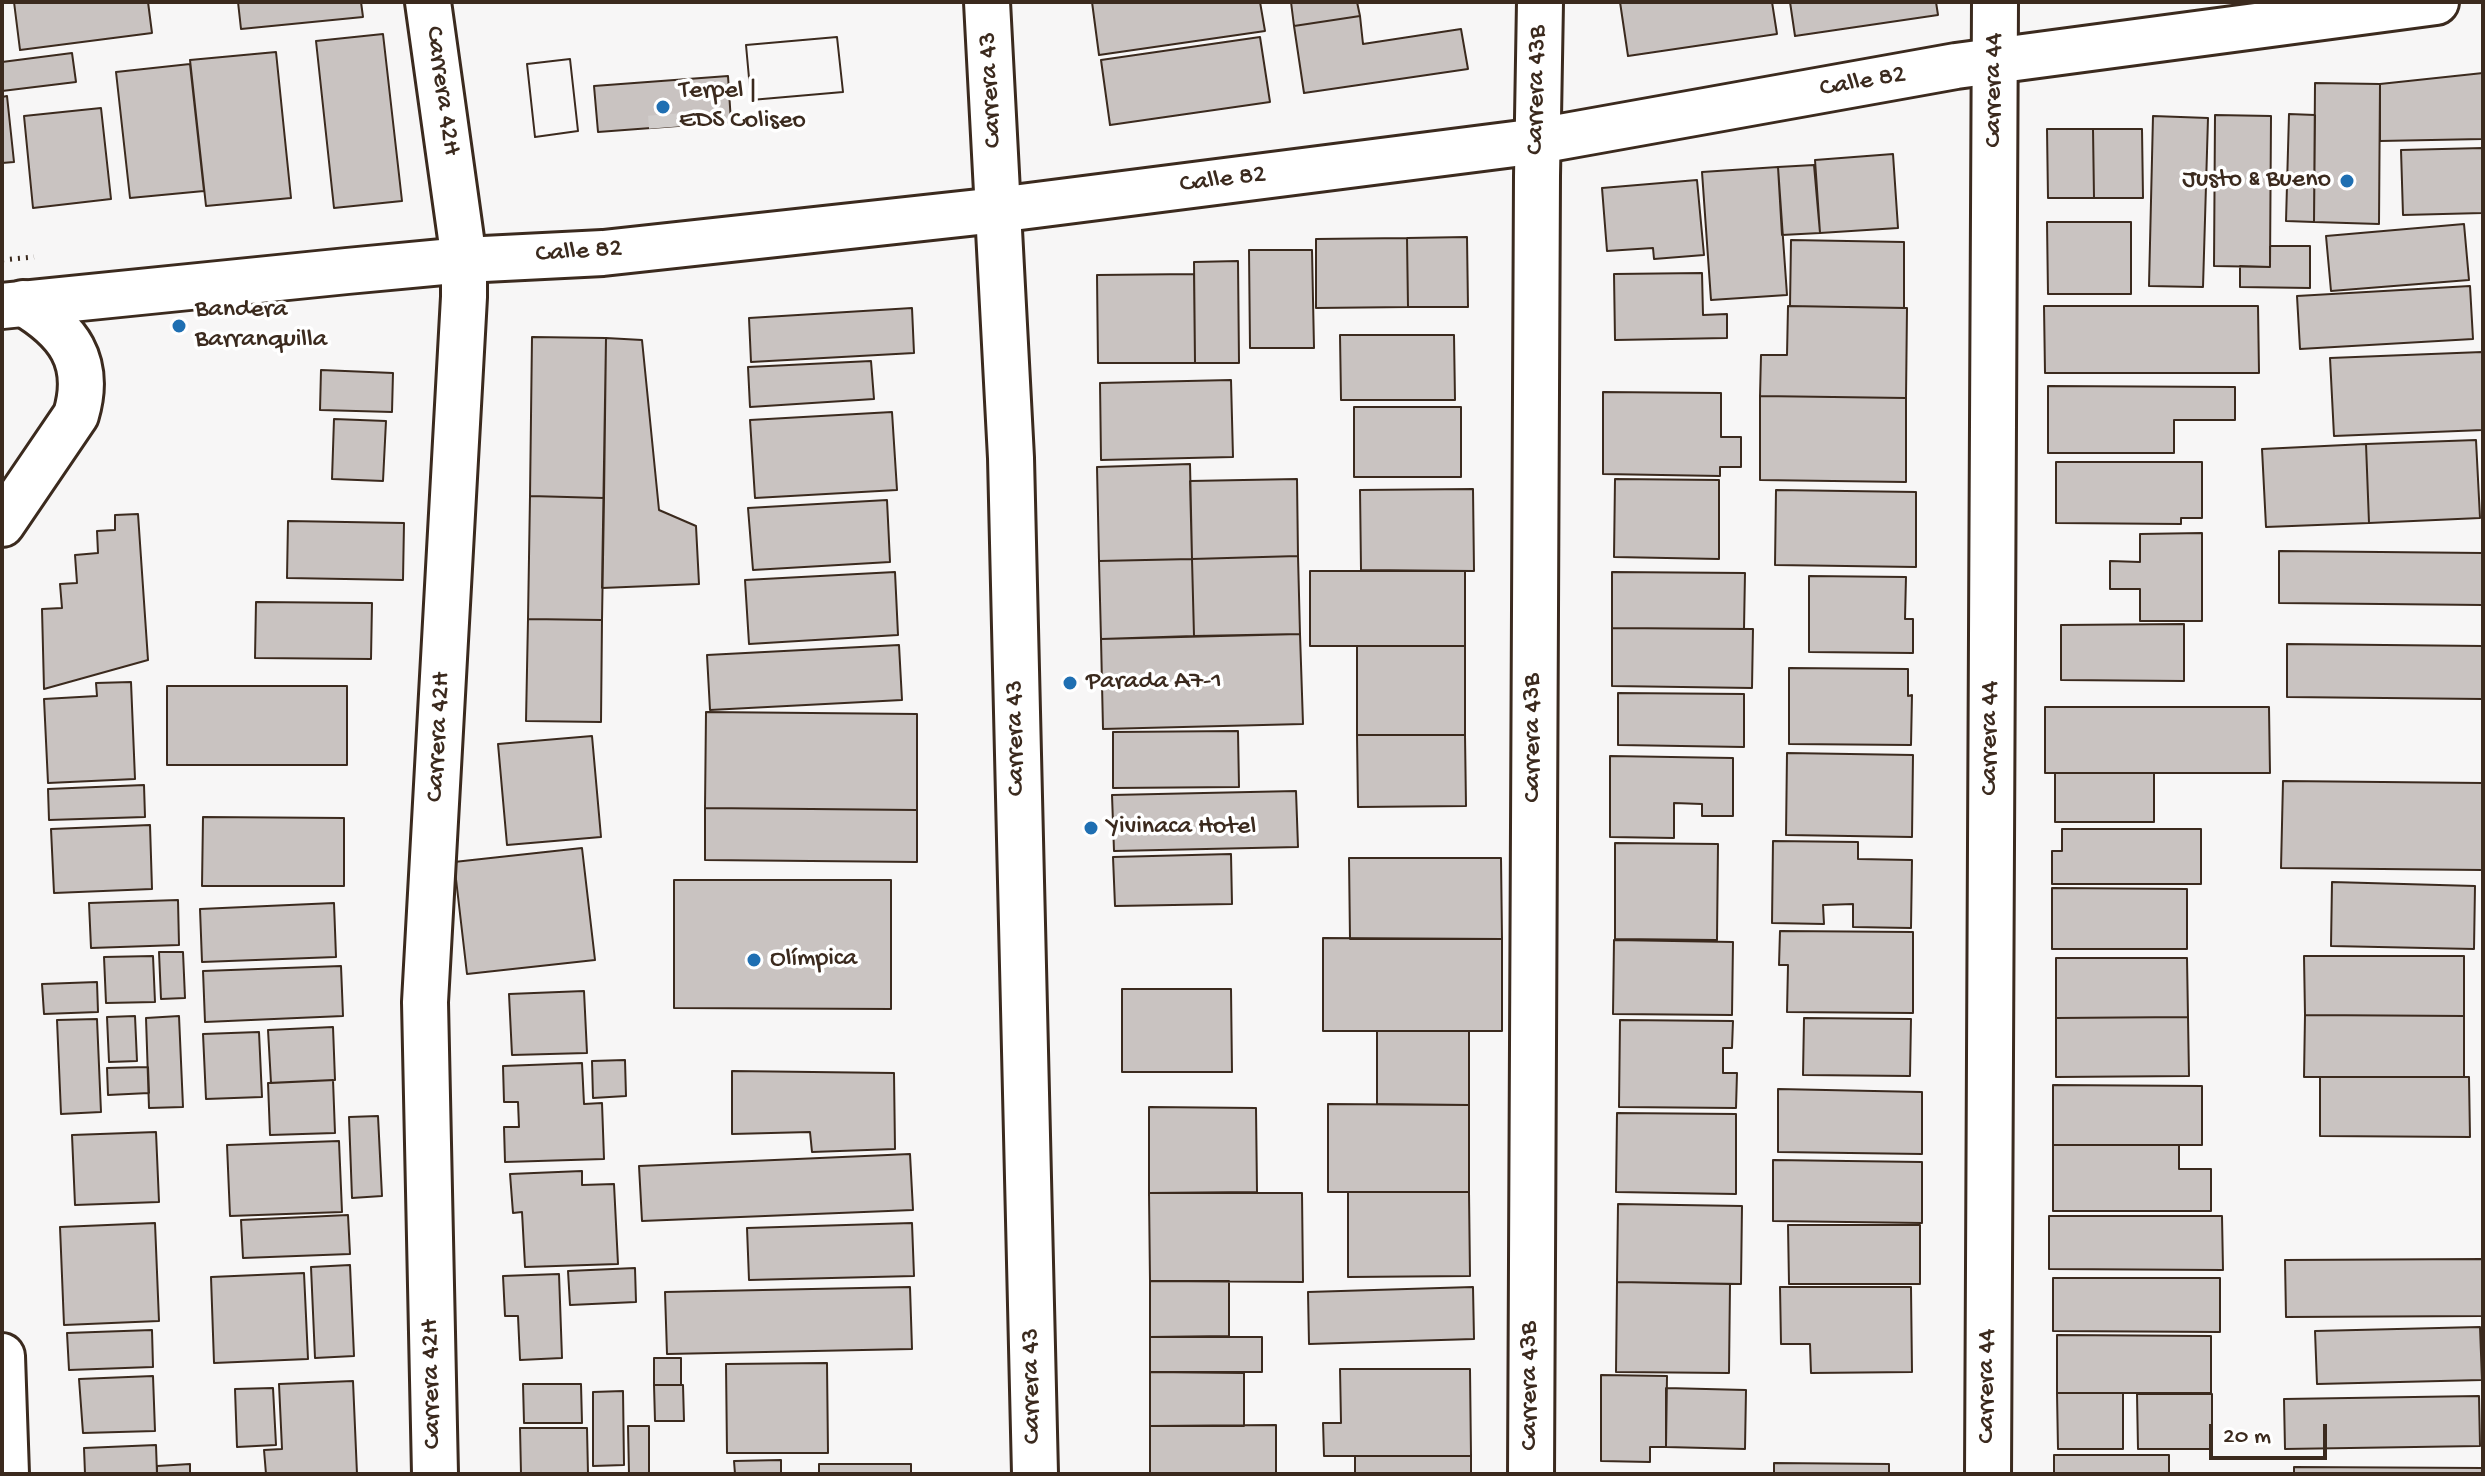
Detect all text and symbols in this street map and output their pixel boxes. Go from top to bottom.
street label: Carrera 42H [417,24,465,158]
street label: Carrera 43B [1521,25,1555,155]
street label: Carrera 43 [973,31,1011,149]
street label: Carrera 44 [1979,33,2011,147]
street label: Calle 82 [1818,60,1908,106]
place label: Terpel | EDS Coliseo [679,76,806,138]
marker: Terpel | EDS Coliseo [654,98,672,116]
street label: Calle 82 [1178,160,1268,202]
place label: Justo & Bueno [2182,165,2331,197]
marker: Justo & Bueno [2338,172,2356,190]
street label: Calle 82 [535,234,623,272]
place label: Bandera Barranquilla [195,295,327,356]
marker: Bandera Barranquilla [170,317,188,335]
place label: Parada A7-1 [1086,667,1222,699]
street label: Carrera 42H [421,671,459,803]
street label: Carrera 43B [1518,673,1550,803]
marker: Parada A7-1 [1061,674,1079,692]
street label: Carrera 43 [1000,680,1034,796]
street label: Carrera 44 [1975,681,2007,795]
place label: Yivinaca Hotel [1107,812,1256,844]
marker: Yivinaca Hotel [1082,819,1100,837]
place label: Olímpica [770,944,857,976]
marker: Olímpica [745,951,763,969]
street label: Carrera 42H [416,1319,450,1449]
street label: Carrera 43B [1515,1321,1547,1451]
street label: Carrera 43 [1016,1328,1050,1444]
street label: Carrera 44 [1972,1329,2004,1443]
scale bar [2213,1408,2331,1458]
text: 20 m [2223,1423,2271,1452]

